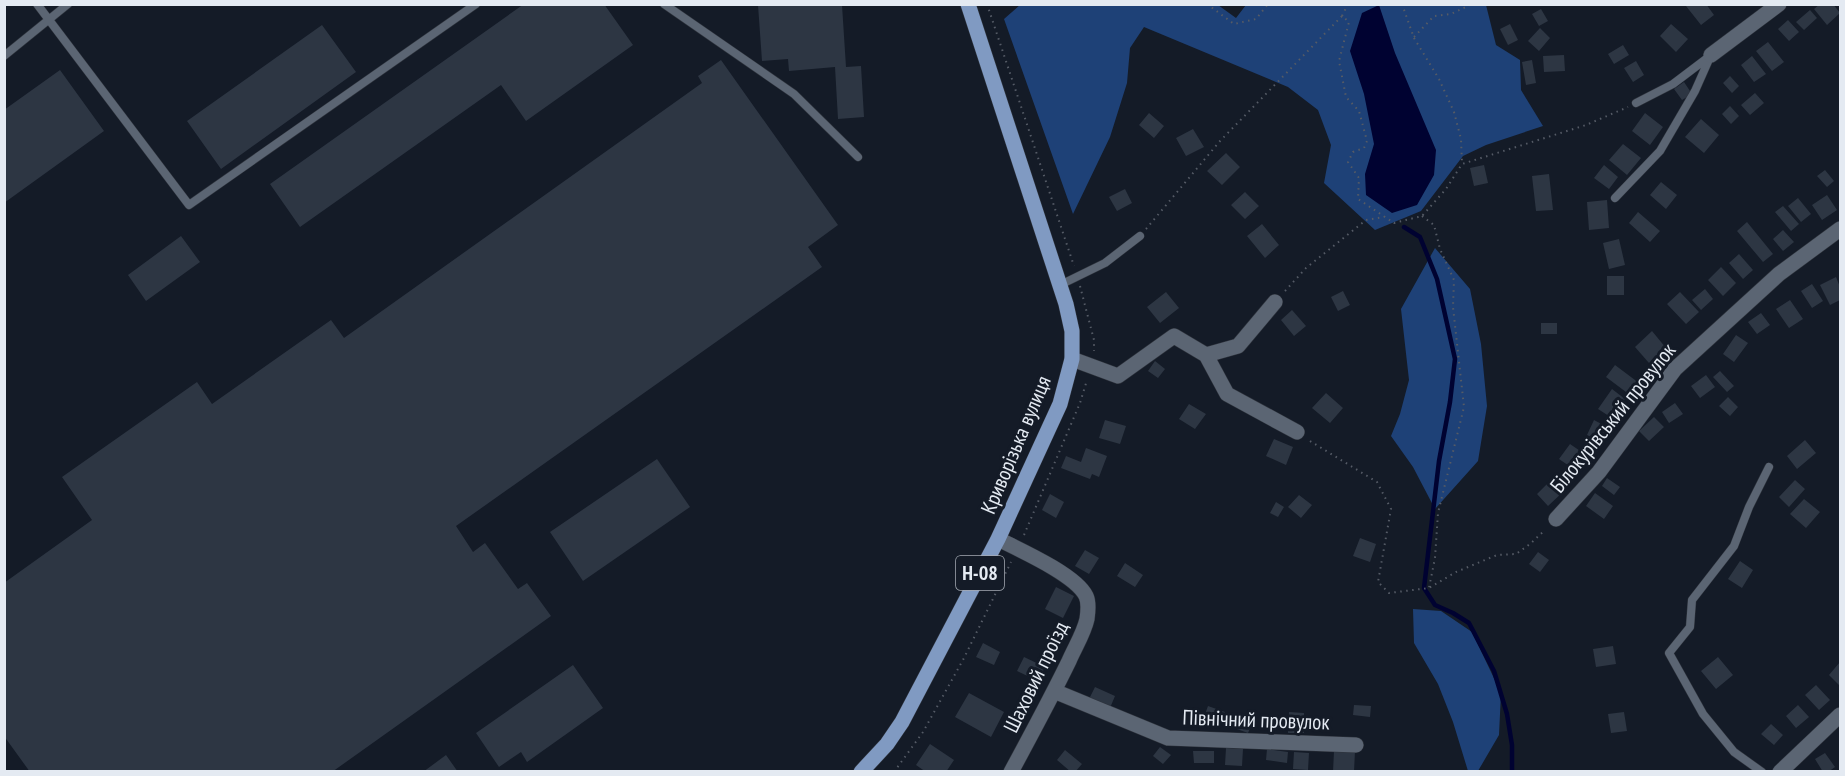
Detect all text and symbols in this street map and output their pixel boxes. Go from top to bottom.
street label: Білокурівський провулок [1544,337,1681,498]
street label: Криворізька вулиця [974,372,1057,518]
road number: Н-08 [956,556,1004,590]
street label: Шаховий проїзд [997,617,1074,737]
street label: Північний провулок [1182,703,1330,736]

